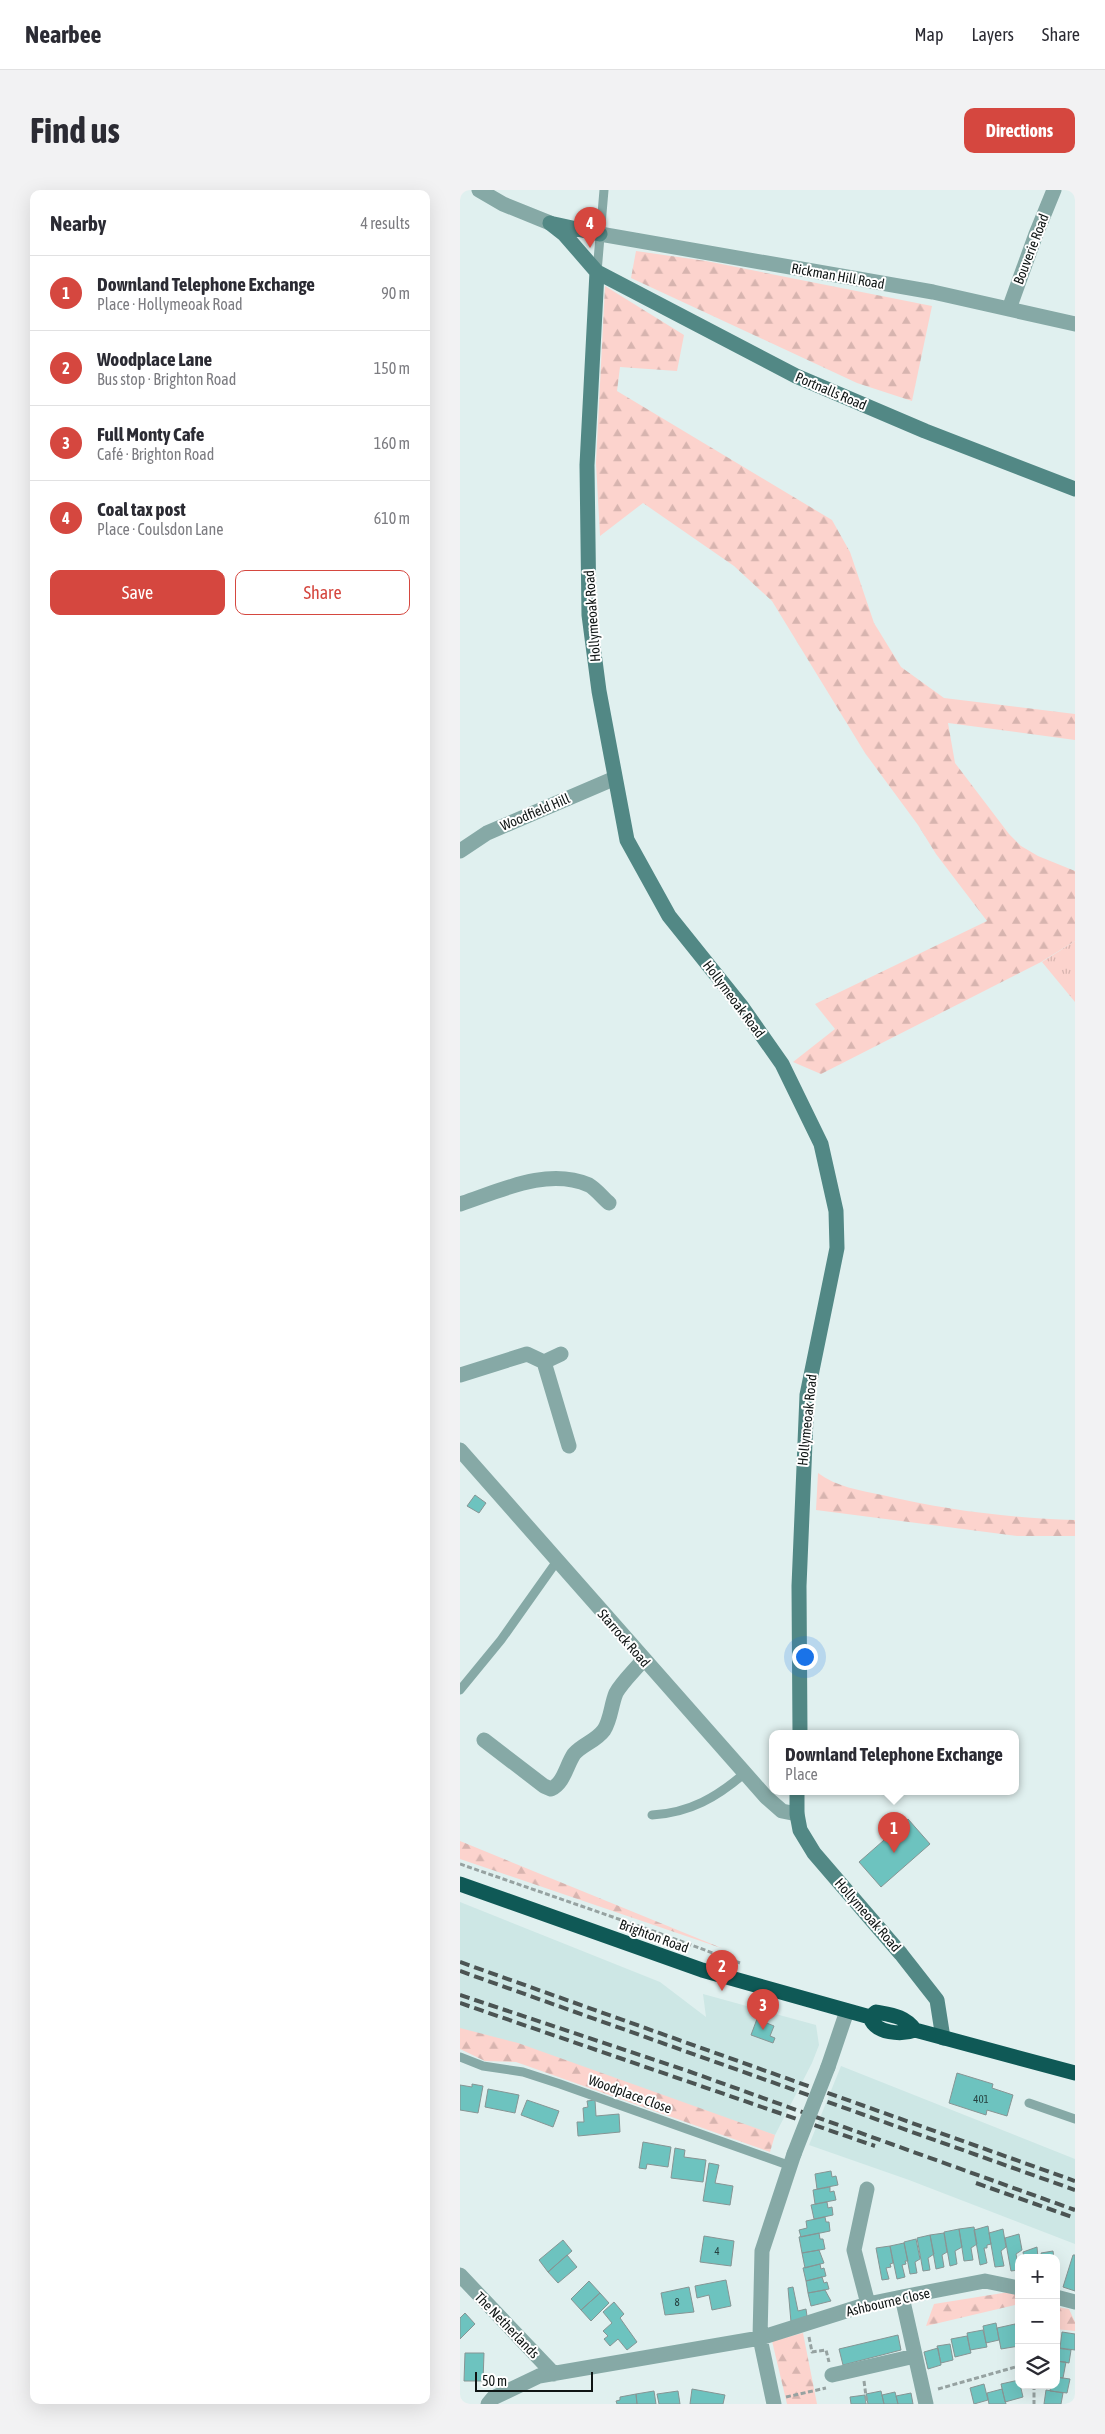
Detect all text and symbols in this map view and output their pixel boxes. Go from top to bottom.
text: Nearbee [25,21,101,48]
text: Map [914,24,943,45]
text: Layers [971,24,1014,45]
text: Share [1042,24,1080,45]
button: Directions [964,108,1075,153]
text: Find us [30,110,120,150]
pin: 4 [574,207,606,248]
text: Nearby [50,211,106,235]
street label: Bouverie Road [1010,211,1052,287]
text: 4 results [360,214,410,232]
street label: Rickman Hill Road [790,260,886,292]
text: Downland Telephone Exchange [97,273,315,295]
text: 1 [62,284,70,302]
text: 90 m [381,284,410,302]
text: Place · Hollymeoak Road [97,295,243,313]
text: Woodplace Lane [97,348,212,370]
text: 2 [62,359,70,377]
text: 150 m [374,359,410,377]
street label: Portnalls Road [793,369,869,413]
text: Bus stop · Brighton Road [97,370,236,388]
text: Full Monty Cafe [97,423,204,445]
text: 3 [62,434,70,452]
text: 160 m [374,434,410,452]
text: Café · Brighton Road [97,445,214,463]
text: Coal tax post [97,498,186,520]
text: 4 [62,509,70,527]
text: 610 m [374,509,410,527]
text: Place · Coulsdon Lane [97,520,224,538]
button: Save [50,570,225,615]
button: Share [235,570,410,615]
street label: Hollymeoak Road [581,570,603,662]
street label: Woodfield Hill [498,790,572,834]
street label: Hollymeoak Road [700,957,768,1041]
street label: Hollymeoak Road [794,1373,820,1467]
street label: Starrock Road [595,1606,653,1670]
your location [792,1644,818,1670]
popup [769,1730,1019,1795]
text: Downland Telephone Exchange [785,1743,1003,1765]
text: Place [785,1765,818,1783]
pin: 1 [878,1812,910,1853]
street label: Hollymeoak Road [832,1875,904,1955]
street label: Brighton Road [617,1916,691,1956]
pin: 2 [706,1950,738,1991]
pin: 3 [747,1989,779,2030]
street label: Woodplace Close [586,2072,674,2116]
house number: 401 [973,2093,989,2105]
house number: 4 [714,2245,720,2257]
map controls [1015,2254,1060,2389]
button: + [1015,2254,1060,2299]
street label: Ashbourne Close [845,2285,931,2319]
street label: The Netherlands [472,2289,542,2361]
house number: 8 [674,2296,680,2308]
button: − [1015,2299,1060,2344]
button: layers [1015,2344,1060,2389]
scale bar [475,2369,592,2392]
text: 50 m [482,2373,507,2389]

